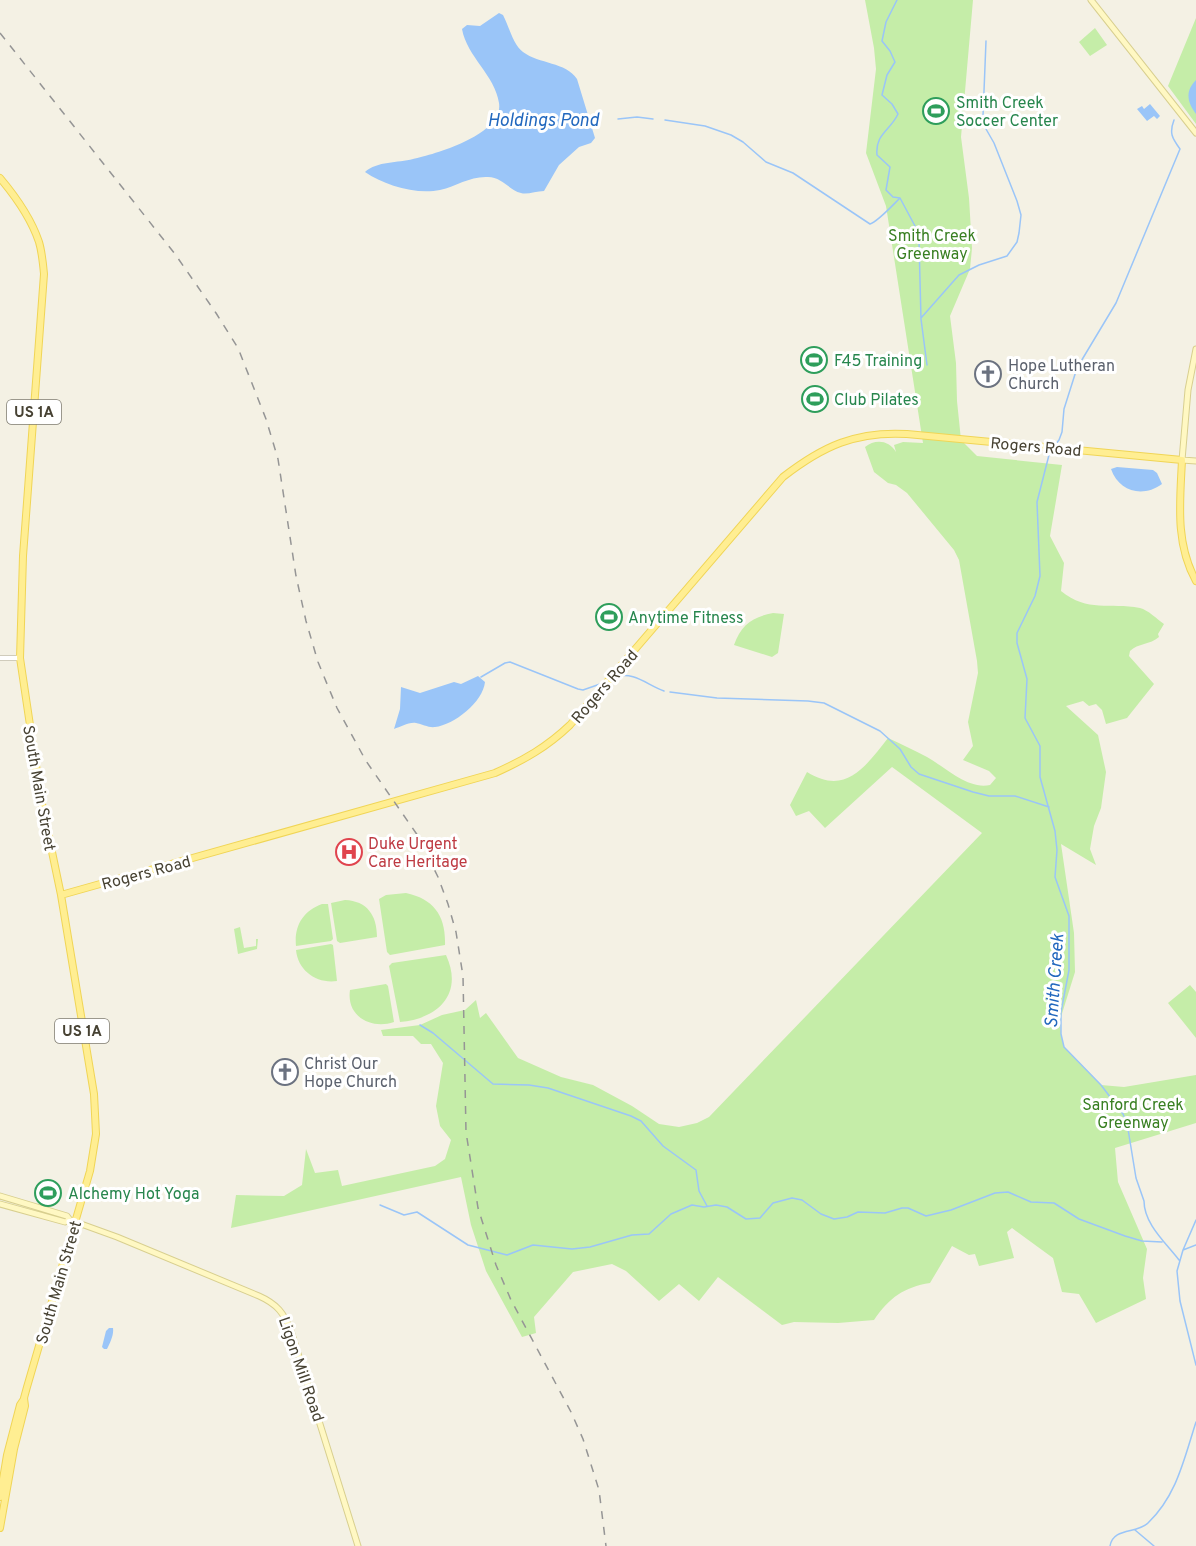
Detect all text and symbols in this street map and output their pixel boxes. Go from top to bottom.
place label: Smith Creek Soccer Center [956,94,1058,132]
sports icon: Smith Creek Soccer Center [921,96,951,126]
water label: Holdings Pond [487,110,600,133]
park label: Smith Creek Greenway [888,227,976,265]
sports icon: F45 Training [799,345,829,375]
place label: F45 Training [834,352,922,372]
place label: Hope Lutheran Church [1008,357,1115,395]
church icon: Hope Lutheran Church [973,359,1003,389]
sports icon: Club Pilates [800,384,830,414]
place label: Club Pilates [834,391,919,411]
road number: US 1A [7,400,61,424]
street label: Rogers Road [989,434,1082,462]
sports icon: Anytime Fitness [594,602,624,632]
place label: Anytime Fitness [628,609,744,629]
street label: Rogers Road [568,646,643,728]
street label: South Main Street [17,724,59,853]
place label: Duke Urgent Care Heritage [368,835,467,873]
hospital icon: Duke Urgent Care Heritage [334,837,364,867]
street label: Rogers Road [100,852,193,895]
water label: Smith Creek [1041,932,1070,1029]
road number: US 1A [55,1019,109,1043]
place label: Christ Our Hope Church [304,1055,397,1093]
church icon: Christ Our Hope Church [270,1057,300,1087]
park label: Sanford Creek Greenway [1082,1096,1184,1134]
sports icon: Alchemy Hot Yoga [33,1178,63,1208]
place label: Alchemy Hot Yoga [68,1185,199,1205]
street label: South Main Street [33,1219,87,1347]
street label: Ligon Mill Road [273,1315,327,1425]

